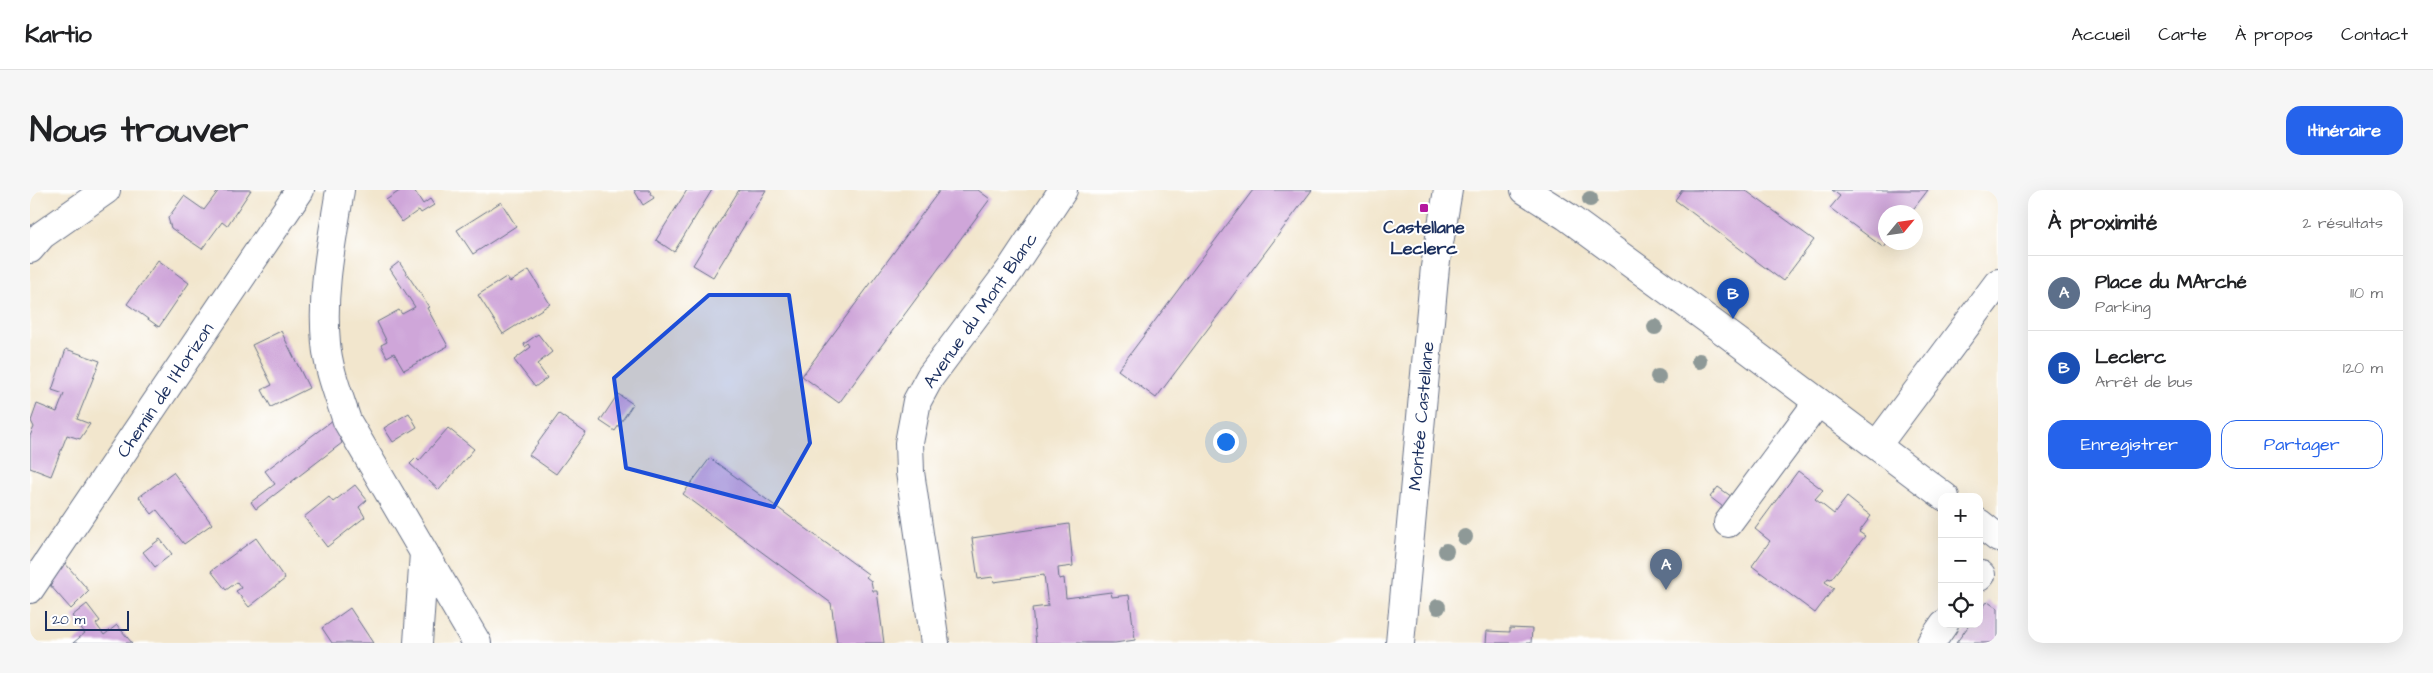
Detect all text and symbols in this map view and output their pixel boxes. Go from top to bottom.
text: Kartio [25,18,92,52]
text: Accueil [2071,22,2130,47]
text: Carte [2158,22,2207,47]
text: À propos [2235,22,2313,47]
text: Contact [2341,22,2408,47]
text: Nous trouver [30,106,248,155]
button: Itinéraire [2286,106,2403,155]
marker: Castellane Leclerc [1418,202,1430,214]
north arrow [1878,205,1923,250]
text: À proximité [2048,208,2157,237]
text: 2 résultats [2302,212,2383,234]
place label: Castellane Leclerc [1383,215,1465,261]
street label: Avenue du Mont Blanc [917,227,1044,393]
text: Place du MArché [2095,269,2247,296]
pin: B [1717,278,1749,319]
text: A [2059,282,2069,304]
text: 110 m [2350,282,2383,304]
text: Parking [2095,296,2151,318]
street label: Chemin de l'Horizon [111,318,220,463]
street label: Montée Castellane [1403,340,1440,492]
text: Leclerc [2095,344,2166,371]
text: B [2058,357,2070,379]
text: 120 m [2343,357,2383,379]
text: Arrêt de bus [2095,371,2193,393]
button: Enregistrer [2048,420,2211,469]
button: Partager [2221,420,2383,469]
your location [1213,429,1239,455]
map controls [1938,493,1983,628]
button: + [1938,493,1983,538]
button: − [1938,538,1983,583]
pin: A [1650,549,1682,590]
button: locate [1938,583,1983,628]
scale bar [45,608,129,631]
text: 20 m [52,610,85,630]

